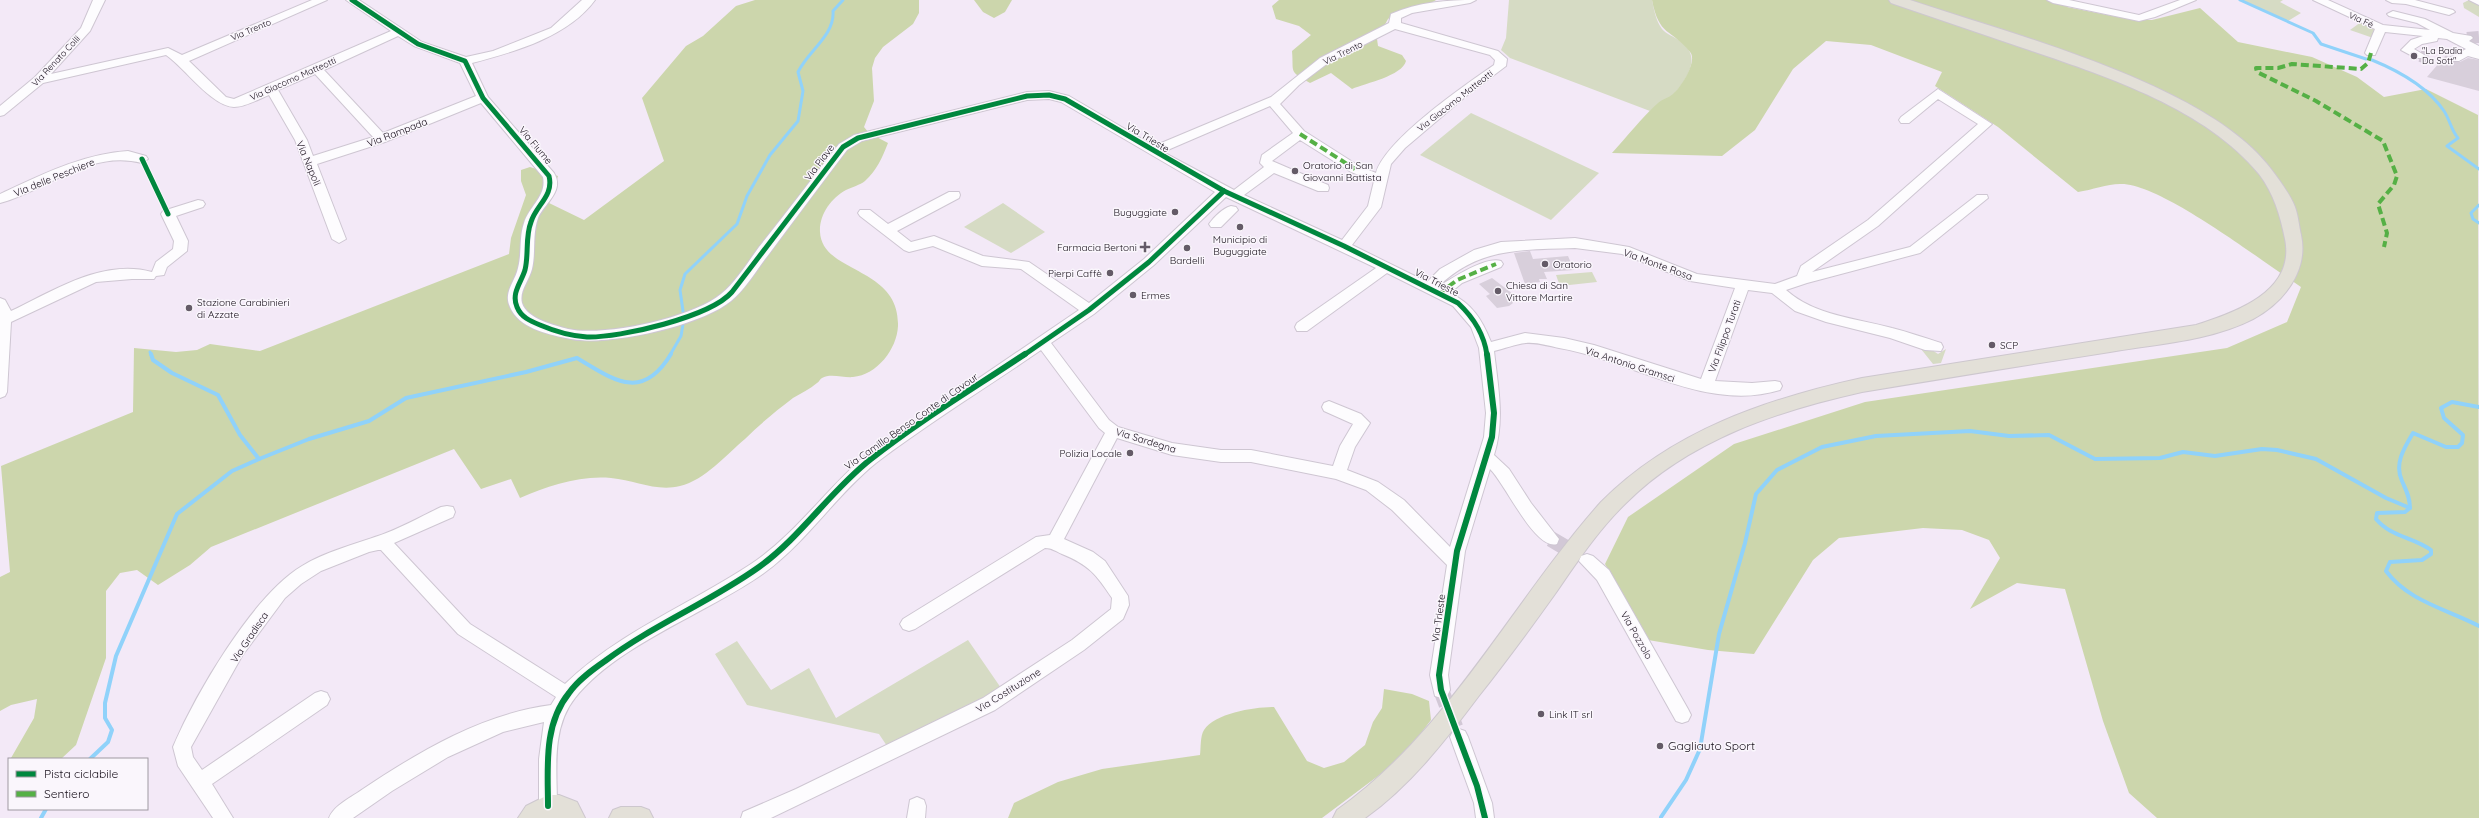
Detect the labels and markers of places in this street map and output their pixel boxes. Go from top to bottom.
place label: "La Badia Da Sott" [2422,45,2462,66]
marker: "La Badia Da Sott" [2409,51,2419,61]
place label: Oratorio di San Giovanni Battista [1303,159,1381,184]
marker: Oratorio di San Giovanni Battista [1290,166,1300,176]
place label: Buguggiate [1113,206,1167,219]
marker: Buguggiate [1170,207,1180,217]
marker: Municipio di Buguggiate [1235,222,1245,232]
place label: Municipio di Buguggiate [1213,233,1267,258]
place label: Farmacia Bertoni [1057,241,1137,254]
marker: Farmacia Bertoni [1140,242,1150,252]
marker: Bardelli [1182,243,1192,253]
place label: Bardelli [1170,254,1204,267]
place label: Oratorio [1553,258,1592,271]
marker: Oratorio [1540,259,1550,269]
place label: Pierpi Caffè [1048,267,1102,280]
marker: Pierpi Caffè [1105,268,1115,278]
place label: Chiesa di San Vittore Martire [1506,279,1573,304]
marker: Chiesa di San Vittore Martire [1493,286,1503,296]
place label: Ermes [1141,289,1170,302]
marker: Ermes [1128,290,1138,300]
place label: Stazione Carabinieri di Azzate [197,296,289,321]
marker: Stazione Carabinieri di Azzate [184,303,194,313]
place label: SCP [2000,339,2018,352]
marker: SCP [1987,340,1997,350]
place label: Polizia Locale [1059,447,1122,460]
marker: Polizia Locale [1125,448,1135,458]
place label: Link IT srl [1549,708,1592,721]
marker: Link IT srl [1536,709,1546,719]
place label: Gagliauto Sport [1668,738,1755,753]
marker: Gagliauto Sport [1655,741,1665,751]

